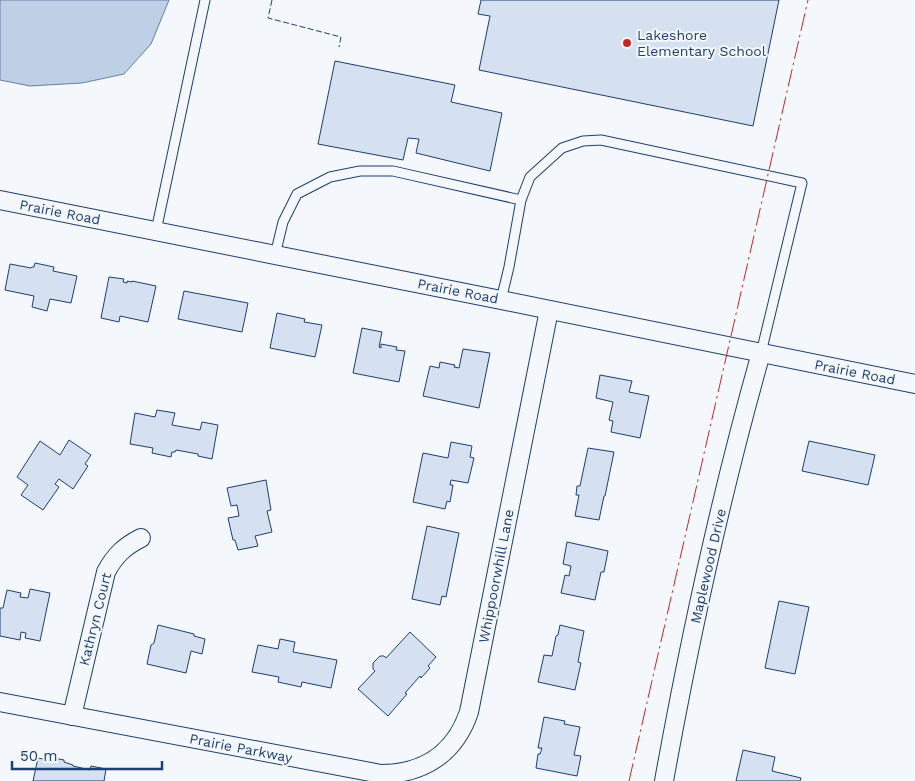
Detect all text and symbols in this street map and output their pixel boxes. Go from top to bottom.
place label: Lakeshore Elementary School [637,27,767,59]
marker: Lakeshore Elementary School [621,37,633,49]
street label: Prairie Road [18,196,102,228]
street label: Prairie Road [416,275,500,307]
street label: Prairie Road [813,356,897,388]
street label: Maplewood Drive [687,507,729,625]
street label: Whippoorwhill Lane [475,508,517,644]
street label: Kathryn Court [76,571,114,667]
street label: Prairie Parkway [188,730,295,766]
scale bar [12,738,162,770]
text: 50 m [20,747,57,765]

